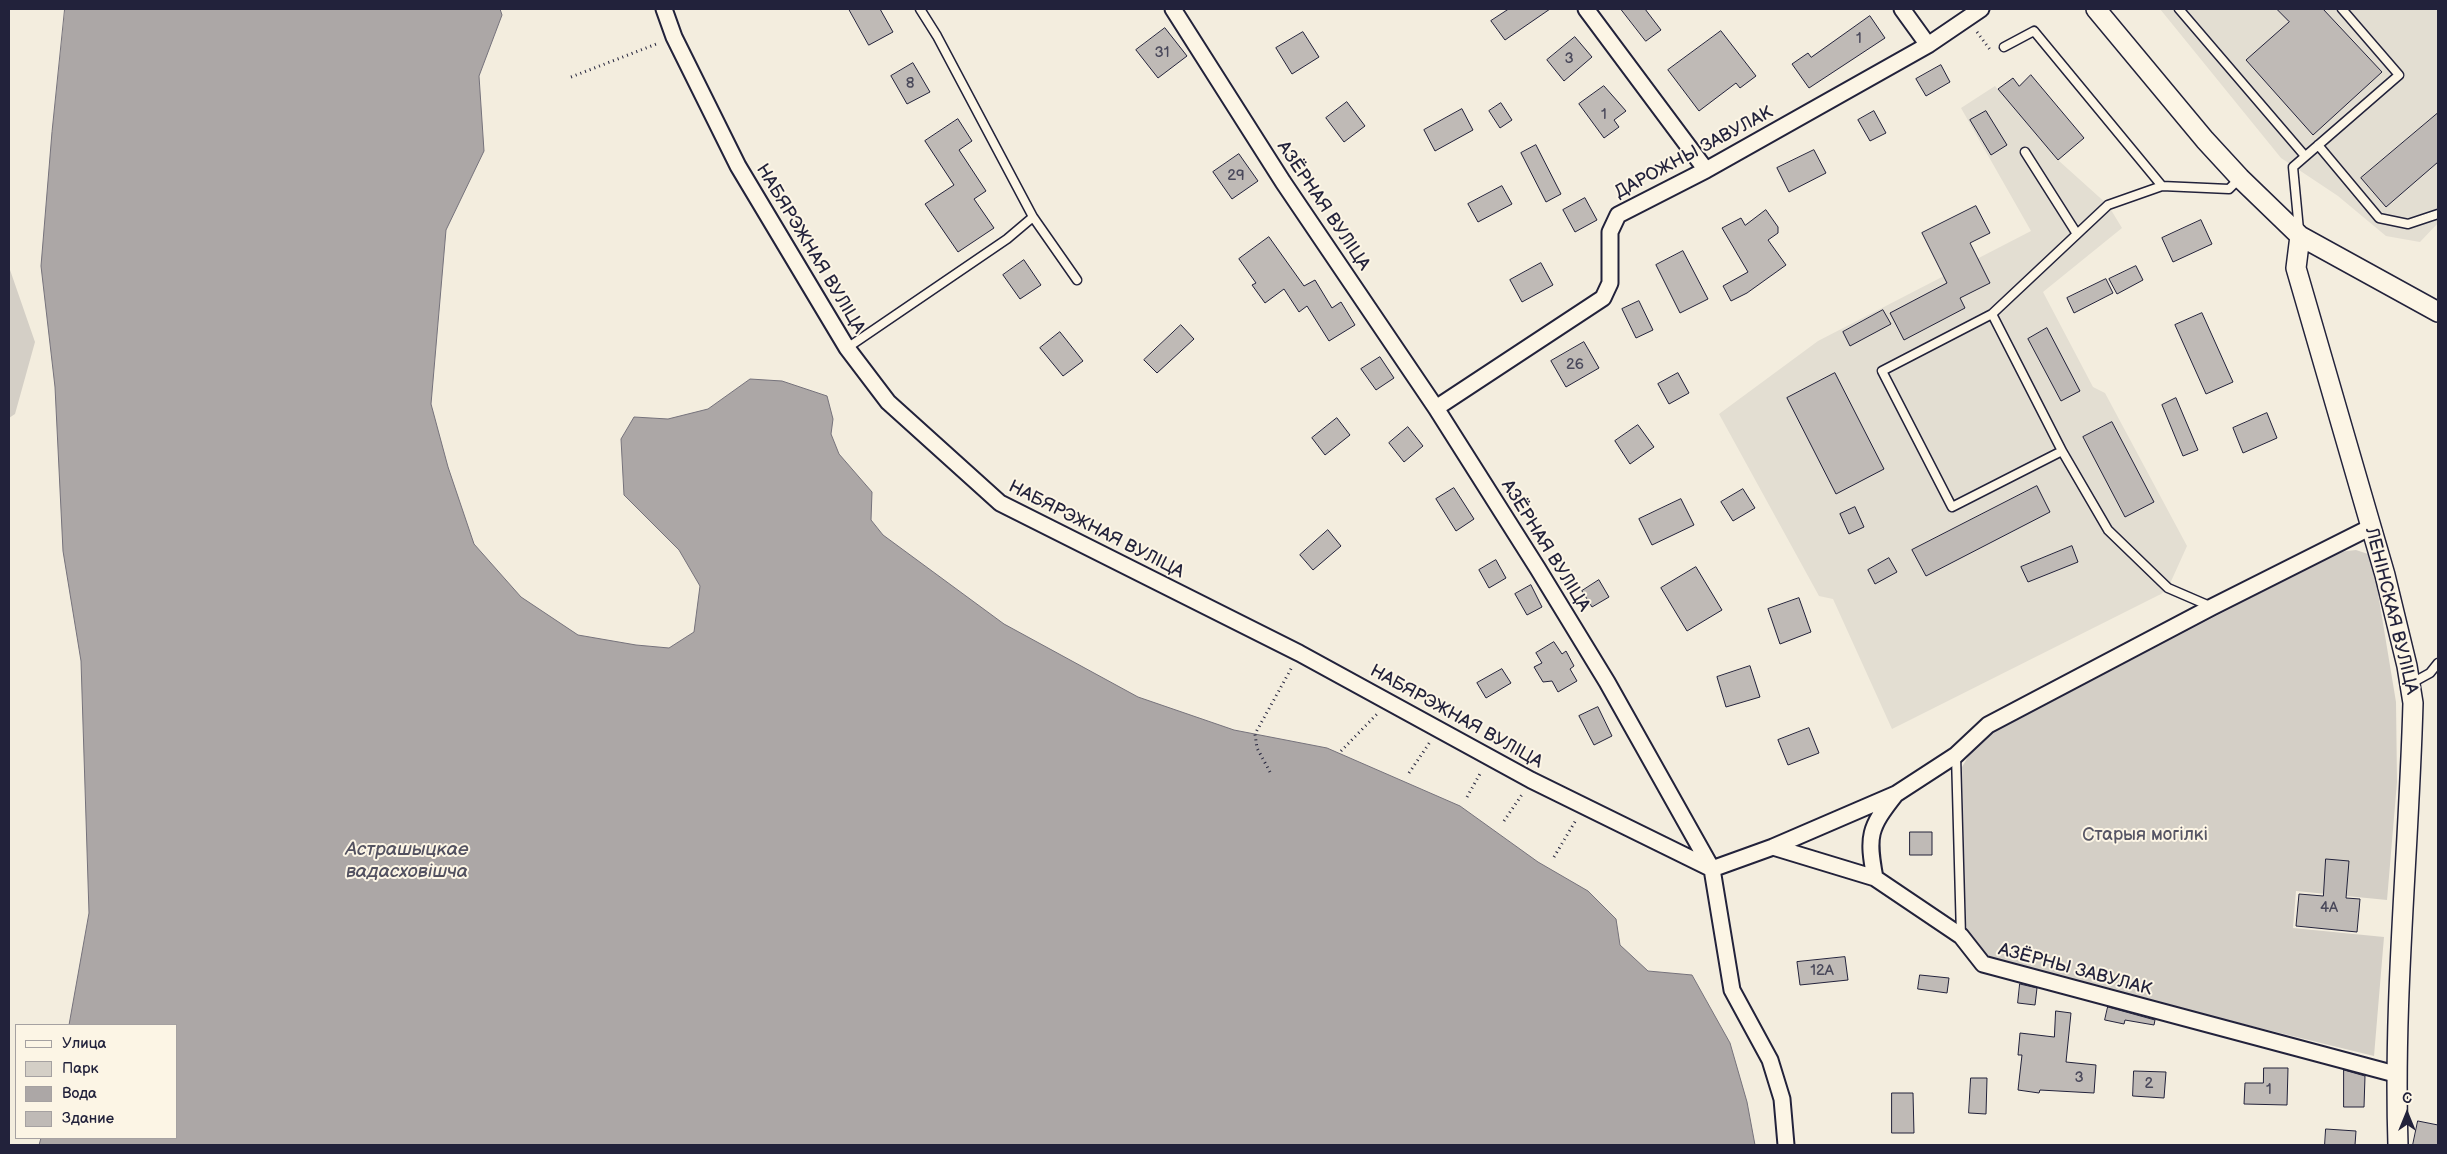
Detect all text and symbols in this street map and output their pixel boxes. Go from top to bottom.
house number: 1 [1856,30,1862,48]
house number: 31 [1154,44,1170,62]
house number: 3 [1564,50,1574,68]
house number: 8 [906,75,914,93]
street label: ДАРОЖНЫ ЗАВУЛАК [1611,102,1777,204]
house number: 1 [1601,106,1607,124]
street label: АЗЁРНАЯ ВУЛІЦА [1272,137,1374,275]
street label: НАБЯРЭЖНАЯ ВУЛІЦА [751,160,869,338]
house number: 29 [1227,167,1245,185]
house number: 26 [1566,356,1584,374]
street label: НАБЯРЭЖНАЯ ВУЛІЦА [1005,476,1187,584]
street label: АЗЁРНАЯ ВУЛІЦА [1496,476,1594,616]
street label: ЛЕНІНСКАЯ ВУЛІЦА [2360,525,2422,697]
street label: НАБЯРЭЖНАЯ ВУЛІЦА [1366,661,1546,773]
park label: Старыя могілкі [2082,824,2208,846]
water label: Астрашыцкае вадасховішча [345,839,469,883]
house number: 4А [2320,899,2338,917]
street label: АЗЁРНЫ ЗАВУЛАК [1996,939,2154,1001]
house number: 12А [1810,962,1834,980]
legend [15,1024,178,1139]
text: Улица [62,1034,106,1053]
text: Парк [62,1059,99,1078]
house number: 3 [2074,1069,2084,1087]
house number: 2 [2145,1075,2153,1093]
house number: 1 [2266,1081,2272,1099]
text: Вода [62,1084,97,1103]
north arrow [2382,1089,2432,1139]
text: С [2402,1090,2412,1107]
text: Здание [62,1109,114,1128]

